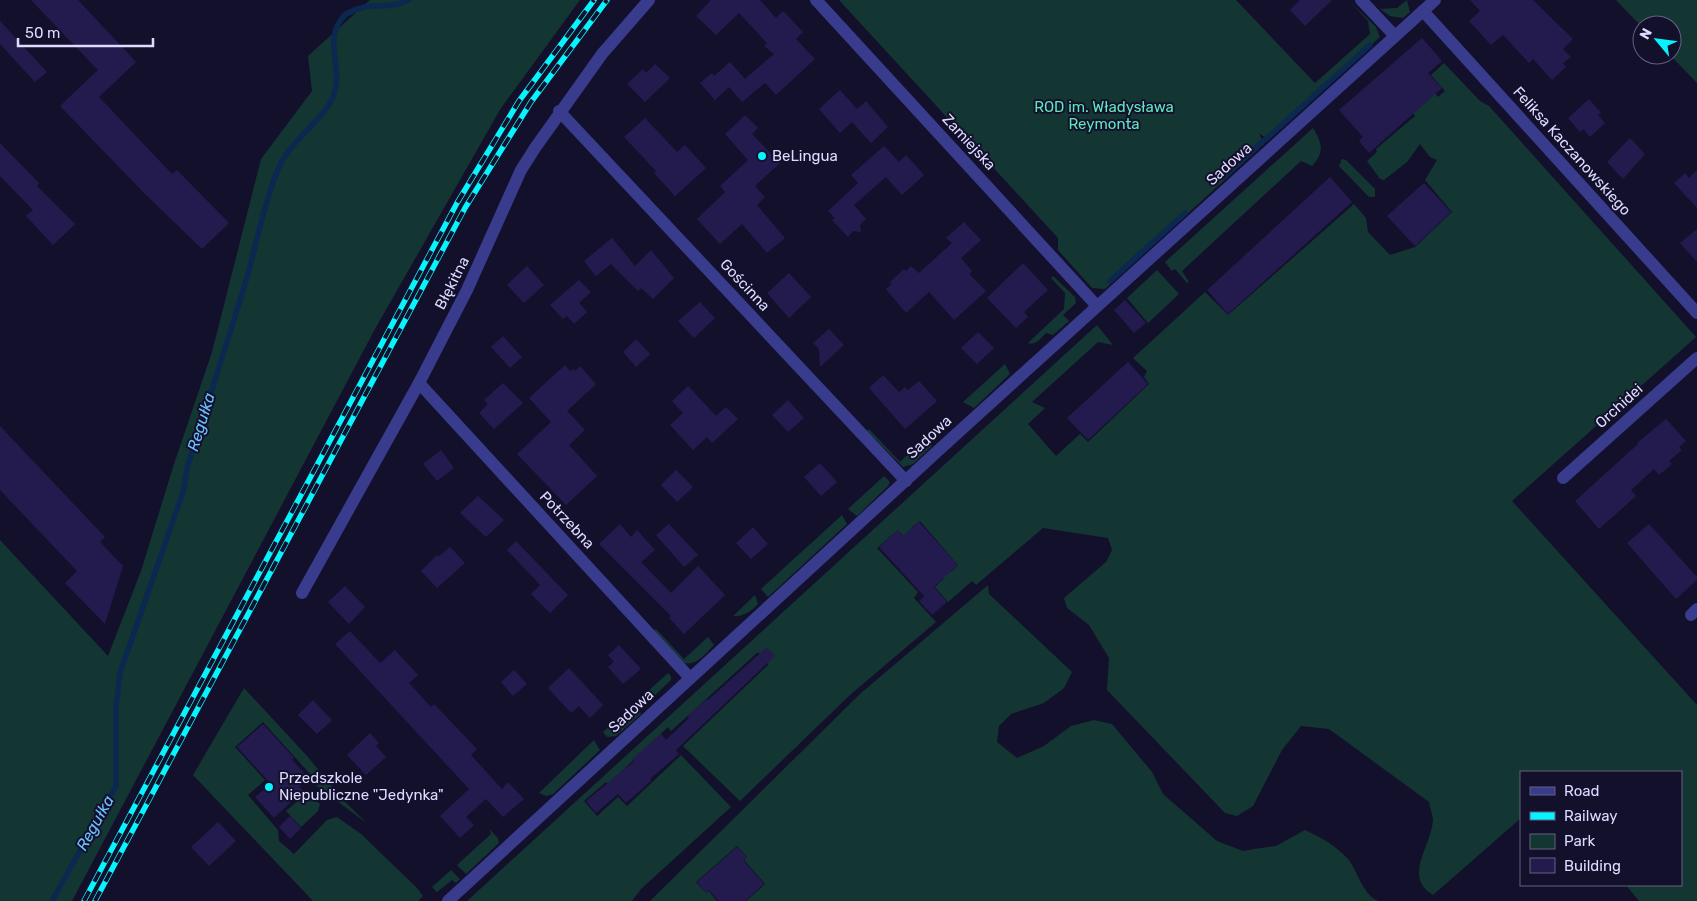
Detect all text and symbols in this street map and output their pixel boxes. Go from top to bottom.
scale bar [18,15,152,47]
north arrow [1632,15,1682,65]
text: 50 m [25,24,60,42]
text: N [1636,25,1656,42]
street label: Feliksa Kaczanowskiego [1509,83,1635,219]
park label: ROD im. Władysława Reymonta [1034,98,1174,133]
street label: Zamiejska [939,110,999,174]
street label: Sadowa [1203,139,1255,189]
place label: BeLingua [772,147,838,165]
marker: BeLingua [756,150,768,162]
street label: Błękitna [431,253,473,313]
street label: Gościnna [716,255,774,315]
street label: Orchidei [1592,380,1646,432]
water label: Regułka [183,390,219,454]
street label: Sadowa [903,412,955,462]
street label: Potrzebna [536,488,598,552]
street label: Sadowa [605,686,657,736]
place label: Przedszkole Niepubliczne "Jedynka" [279,769,444,804]
legend [1520,771,1682,886]
marker: Przedszkole Niepubliczne "Jedynka" [263,781,275,793]
text: Road [1564,782,1600,800]
water label: Regułka [72,792,118,854]
text: Railway [1564,807,1618,825]
text: Park [1564,832,1595,850]
text: Building [1564,857,1621,875]

